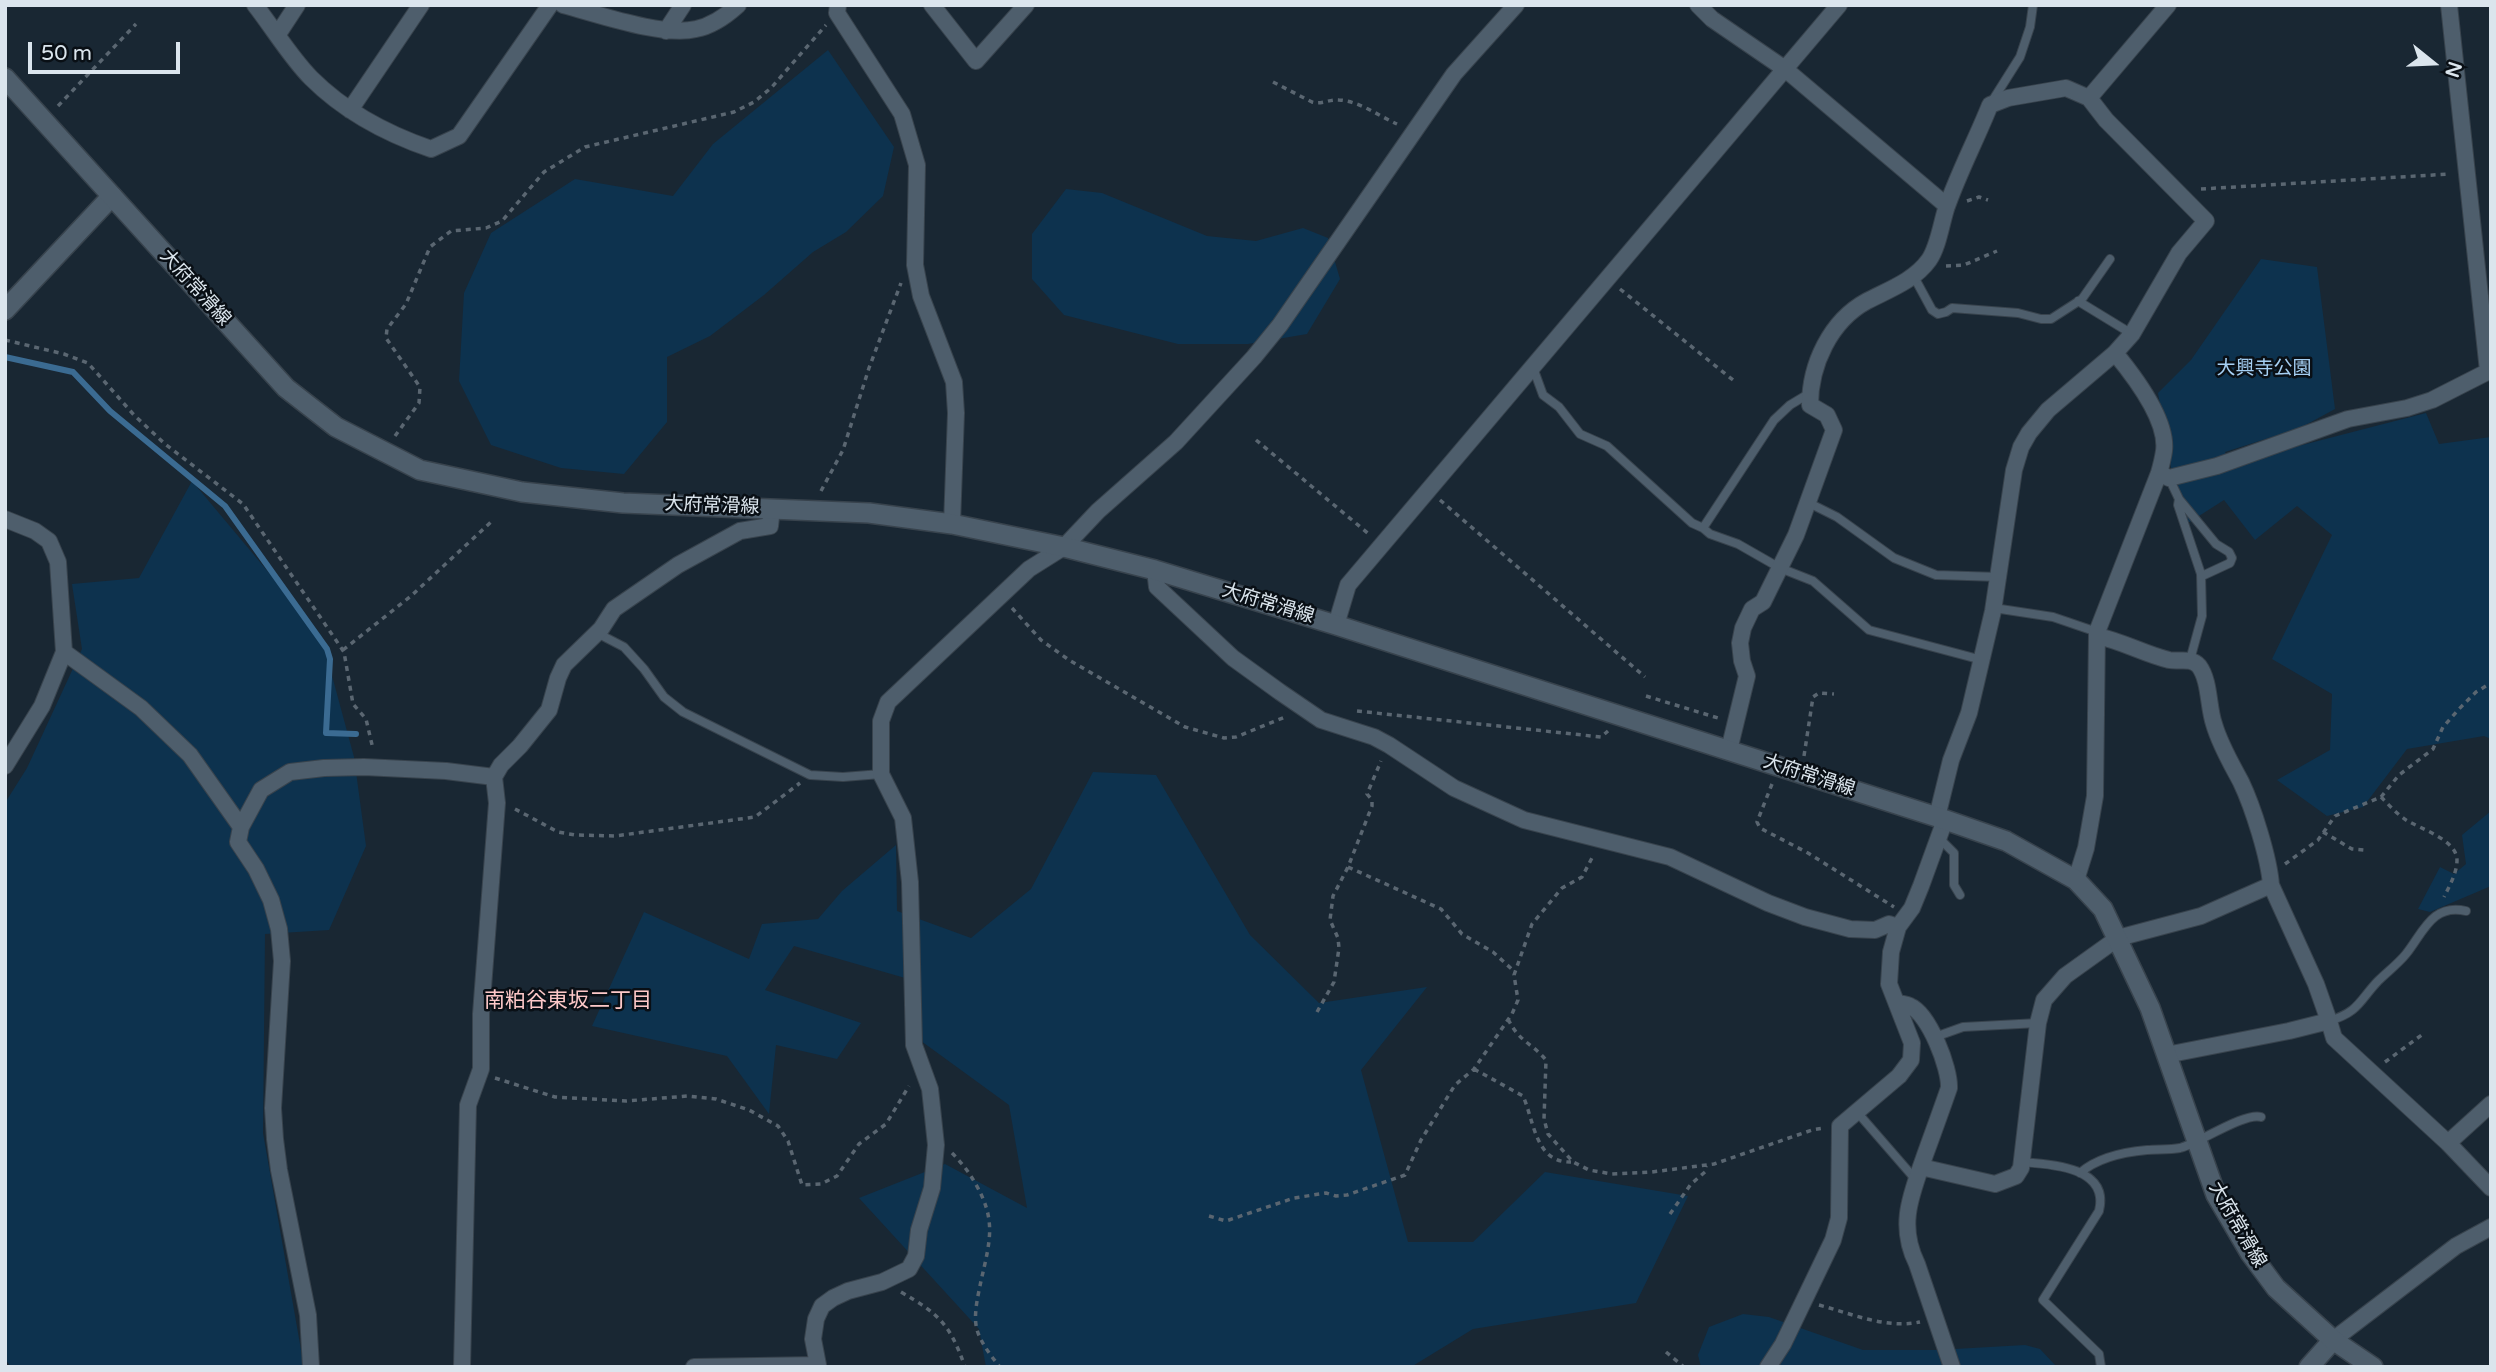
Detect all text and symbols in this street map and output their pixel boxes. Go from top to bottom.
scale bar [32,28,184,72]
north arrow [2398,28,2468,98]
text: 50 m [41,41,92,66]
text: N [2440,59,2466,80]
street label: 大府常滑線 [155,245,235,331]
park label: 大興寺公園 [2217,358,2311,380]
street label: 大府常滑線 [664,493,760,519]
street label: 大府常滑線 [1219,579,1317,629]
street label: 大府常滑線 [1760,750,1858,802]
district label: 南粕谷東坂二丁目 [484,988,652,1014]
street label: 大府常滑線 [2203,1178,2271,1272]

